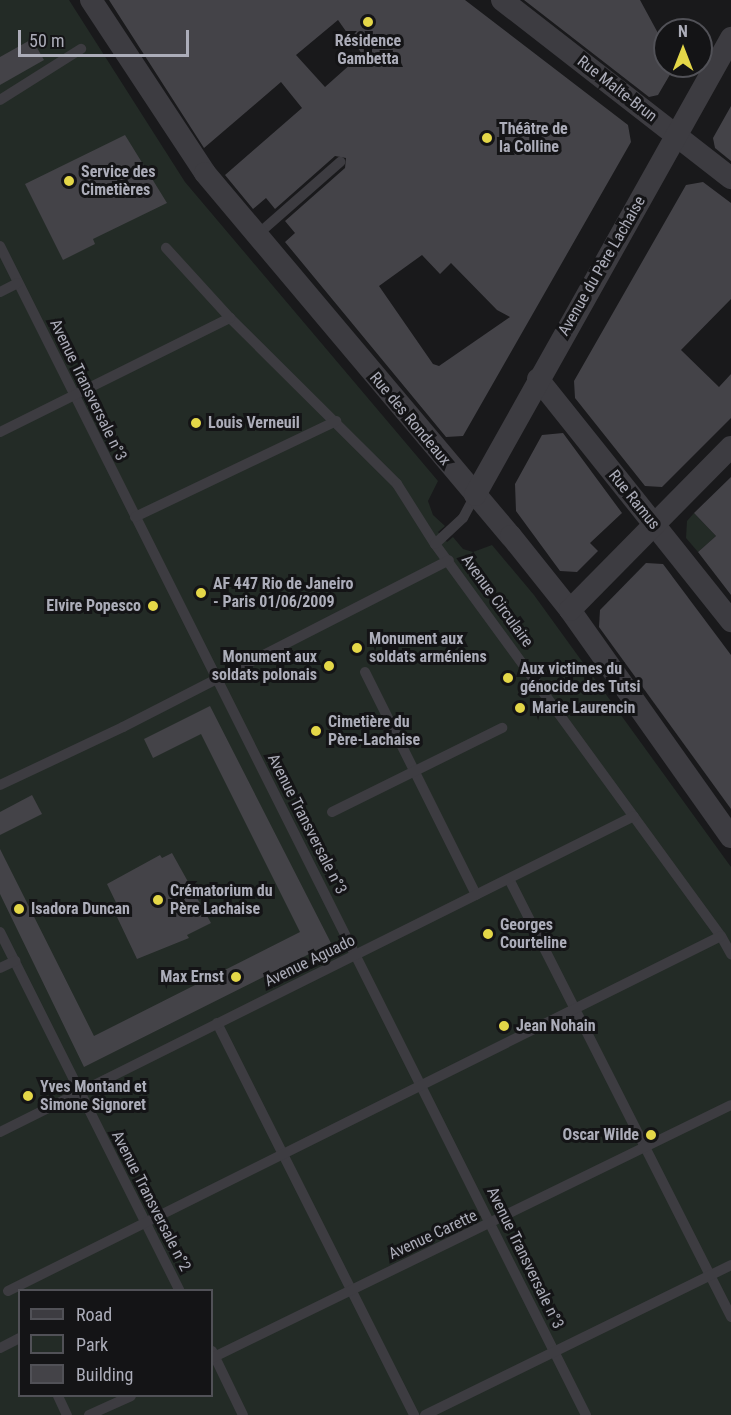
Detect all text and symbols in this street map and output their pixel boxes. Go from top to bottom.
marker: Résidence Gambetta [361,15,375,29]
scale bar [21,18,192,56]
north arrow [653,18,713,78]
text: N [678,22,688,41]
text: 50 m [29,30,64,51]
place label: Résidence Gambetta [335,31,401,69]
street label: Rue Malte-Brun [573,52,661,126]
place label: Théâtre de la Colline [499,119,568,157]
marker: Théâtre de la Colline [480,131,494,145]
place label: Service des Cimetières [81,162,155,200]
marker: Service des Cimetières [62,174,76,188]
street label: Avenue du Père Lachaise [554,193,650,339]
street label: Avenue Transversale n°3 [45,316,131,464]
street label: Rue des Rondeaux [365,368,455,470]
place label: Louis Verneuil [208,413,300,433]
marker: Louis Verneuil [189,416,203,430]
street label: Rue Ramus [604,467,664,533]
street label: Avenue Circulaire [457,551,537,651]
place label: AF 447 Rio de Janeiro - Paris 01/06/2009 [213,574,354,612]
marker: AF 447 Rio de Janeiro - Paris 01/06/2009 [194,586,208,600]
place label: Elvire Popesco [46,596,141,616]
marker: Elvire Popesco [146,599,160,613]
place label: Monument aux soldats arméniens [369,629,487,667]
marker: Monument aux soldats arméniens [350,641,364,655]
place label: Monument aux soldats polonais [212,647,317,685]
marker: Monument aux soldats polonais [322,659,336,673]
place label: Aux victimes du génocide des Tutsi [520,659,641,697]
marker: Aux victimes du génocide des Tutsi [501,671,515,685]
place label: Marie Laurencin [532,698,635,718]
marker: Marie Laurencin [513,701,527,715]
place label: Cimetière du Père-Lachaise [328,712,420,750]
marker: Cimetière du Père-Lachaise [309,724,323,738]
street label: Avenue Transversale n°3 [263,750,351,898]
place label: Crématorium du Père Lachaise [170,881,273,919]
marker: Crématorium du Père Lachaise [151,893,165,907]
place label: Isadora Duncan [31,899,130,919]
marker: Isadora Duncan [12,902,26,916]
place label: Georges Courteline [500,915,567,953]
marker: Georges Courteline [481,927,495,941]
street label: Avenue Aguado [262,931,358,991]
place label: Max Ernst [160,967,224,987]
marker: Max Ernst [229,970,243,984]
place label: Jean Nohain [516,1016,596,1036]
marker: Jean Nohain [497,1019,511,1033]
place label: Yves Montand et Simone Signoret [40,1077,147,1115]
marker: Yves Montand et Simone Signoret [21,1089,35,1103]
place label: Oscar Wilde [563,1125,639,1145]
street label: Avenue Transversale n°2 [107,1127,195,1275]
marker: Oscar Wilde [644,1128,658,1142]
street label: Avenue Transversale n°3 [482,1184,568,1332]
street label: Avenue Carette [386,1206,480,1264]
legend [18,1289,213,1397]
text: Road [76,1304,112,1325]
text: Park [76,1334,108,1355]
text: Building [76,1364,133,1385]

